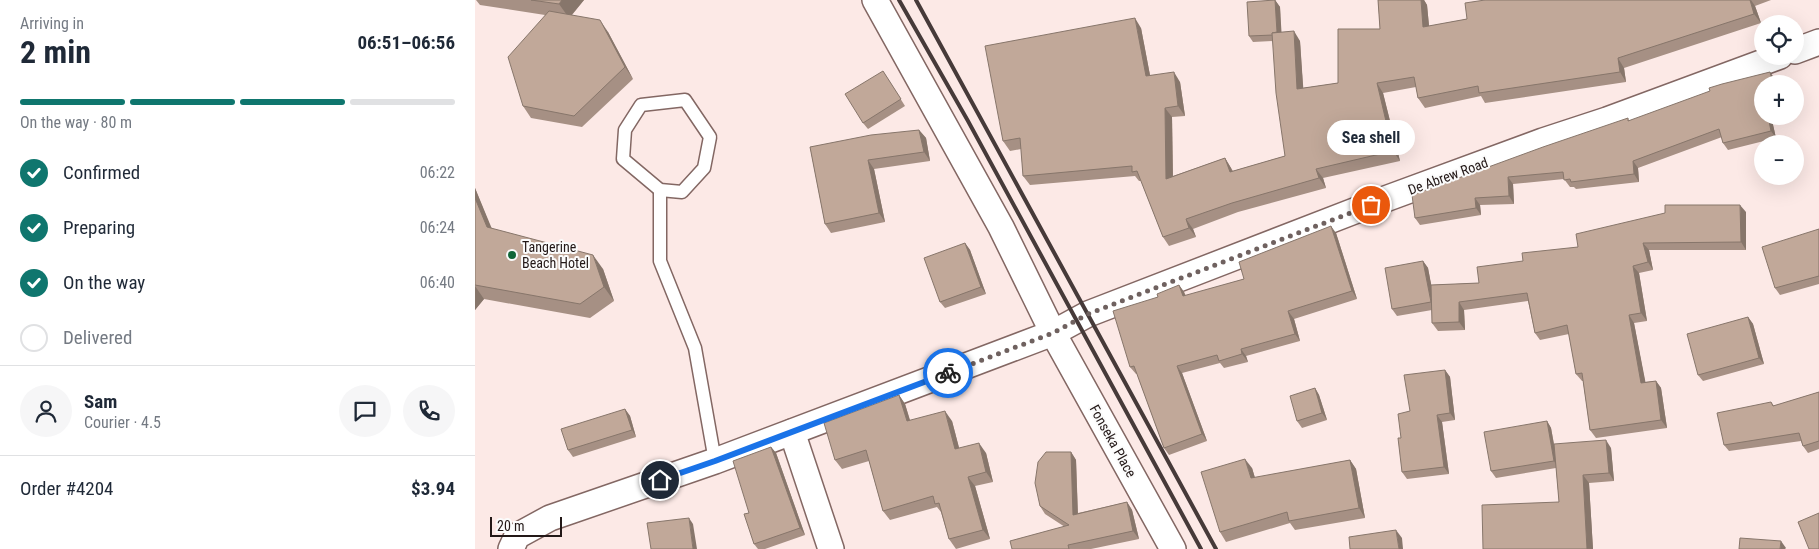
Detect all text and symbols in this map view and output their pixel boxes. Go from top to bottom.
text: Arriving in [20,14,84,33]
map controls [1754,15,1804,185]
button: locate [1754,15,1804,65]
text: 06:51–06:56 [357,31,455,54]
text: 2 min [20,33,91,71]
button: + [1754,75,1804,125]
text: On the way · 80 m [20,113,132,132]
callout: Sea shell [1327,120,1415,155]
text: Sea shell [1342,128,1400,147]
button: − [1754,135,1804,185]
street label: De Abrew Road [1406,154,1490,198]
icon: check [20,159,48,187]
text: Confirmed [63,161,140,184]
text: 06:22 [420,163,455,182]
pin [1350,184,1392,226]
icon: bag [1357,191,1385,219]
icon: check [20,214,48,242]
text: Preparing [63,216,135,239]
text: 06:24 [420,218,455,237]
place label: Tangerine Beach Hotel [522,239,589,271]
marker: Tangerine Beach Hotel [506,249,518,261]
icon: check [20,269,48,297]
text: On the way [63,271,145,294]
text: 06:40 [420,273,455,292]
text: Delivered [63,326,132,349]
courier [923,348,973,398]
icon: bike [934,359,962,387]
button: person [20,385,72,437]
button: chat [339,385,391,437]
button: phone [403,385,455,437]
text: Sam [84,390,117,413]
street label: Fonseka Place [1087,402,1140,480]
text: Courier · 4.5 [84,413,161,432]
pin [639,459,681,501]
icon: home [646,466,674,494]
text: Order #4204 [20,477,113,500]
text: $3.94 [411,477,455,500]
scale bar [490,514,563,537]
text: 20 m [497,518,525,534]

